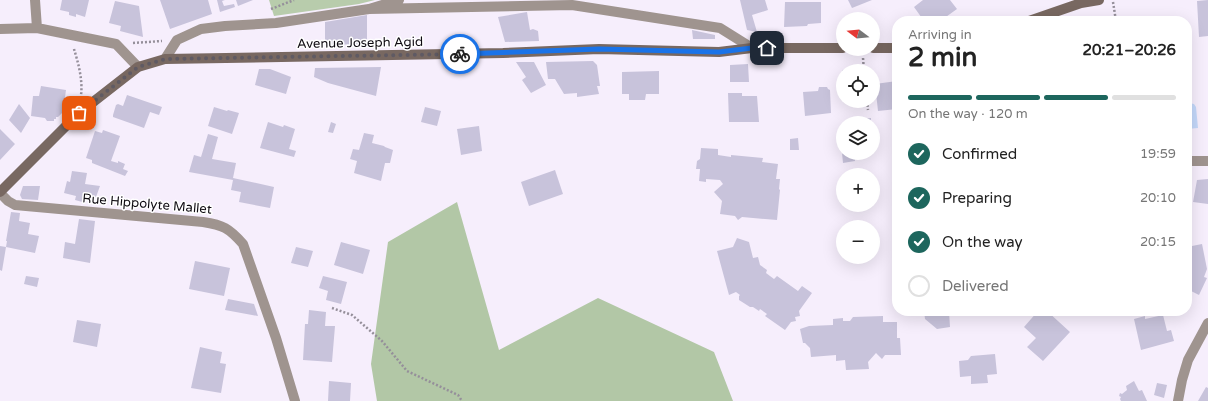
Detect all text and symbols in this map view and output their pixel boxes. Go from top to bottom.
north arrow [836,12,880,56]
map controls [836,12,880,264]
text: Arriving in [908,27,972,43]
pin [750,31,784,65]
street label: Avenue Joseph Agid [297,34,423,52]
courier [440,34,480,74]
icon: home [756,37,778,59]
text: 20:21–20:26 [1083,41,1176,59]
text: 2 min [908,42,977,73]
icon: bike [449,43,471,65]
button: locate [836,64,880,108]
pin [62,96,96,130]
icon: bag [68,102,90,124]
text: On the way · 120 m [908,106,1028,122]
button: layers [836,116,880,160]
icon: check [908,143,930,165]
text: Confirmed [942,145,1017,163]
text: 19:59 [1140,146,1176,162]
button: + [836,168,880,212]
icon: check [908,187,930,209]
text: Preparing [942,189,1012,207]
street label: Rue Hippolyte Mallet [82,190,212,218]
text: 20:10 [1140,190,1176,206]
button: − [836,220,880,264]
icon: check [908,231,930,253]
text: On the way [942,233,1022,251]
text: 20:15 [1140,234,1176,250]
text: Delivered [942,277,1009,295]

